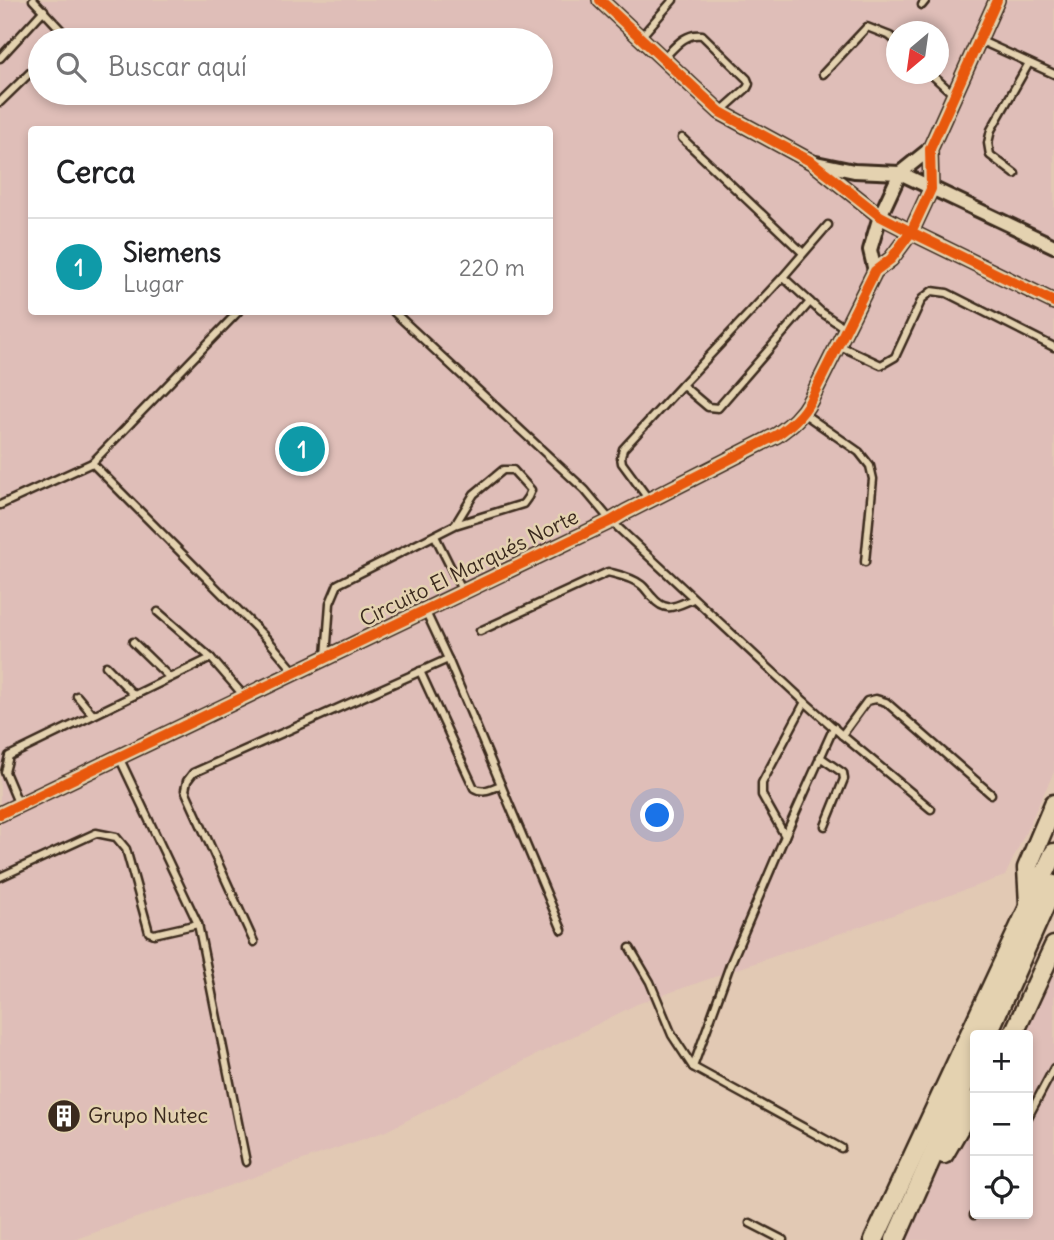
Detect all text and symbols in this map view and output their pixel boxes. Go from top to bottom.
north arrow [886,21,949,84]
search box [28,28,553,105]
icon: search [52,48,90,86]
text: Buscar aquí [108,50,247,83]
text: Cerca [56,153,135,191]
text: Siemens [123,236,221,269]
text: 1 [74,253,84,282]
text: 220 m [459,253,525,282]
text: Lugar [123,269,184,298]
pin: 1 [279,423,325,475]
street label: Circuito El Marqués Norte [355,503,583,632]
your location [640,798,674,832]
map controls [970,1030,1033,1219]
button: + [970,1030,1033,1093]
button: − [970,1093,1033,1156]
building icon: Grupo Nutec [45,1097,83,1135]
place label: Grupo Nutec [88,1102,208,1129]
button: locate [970,1156,1033,1219]

